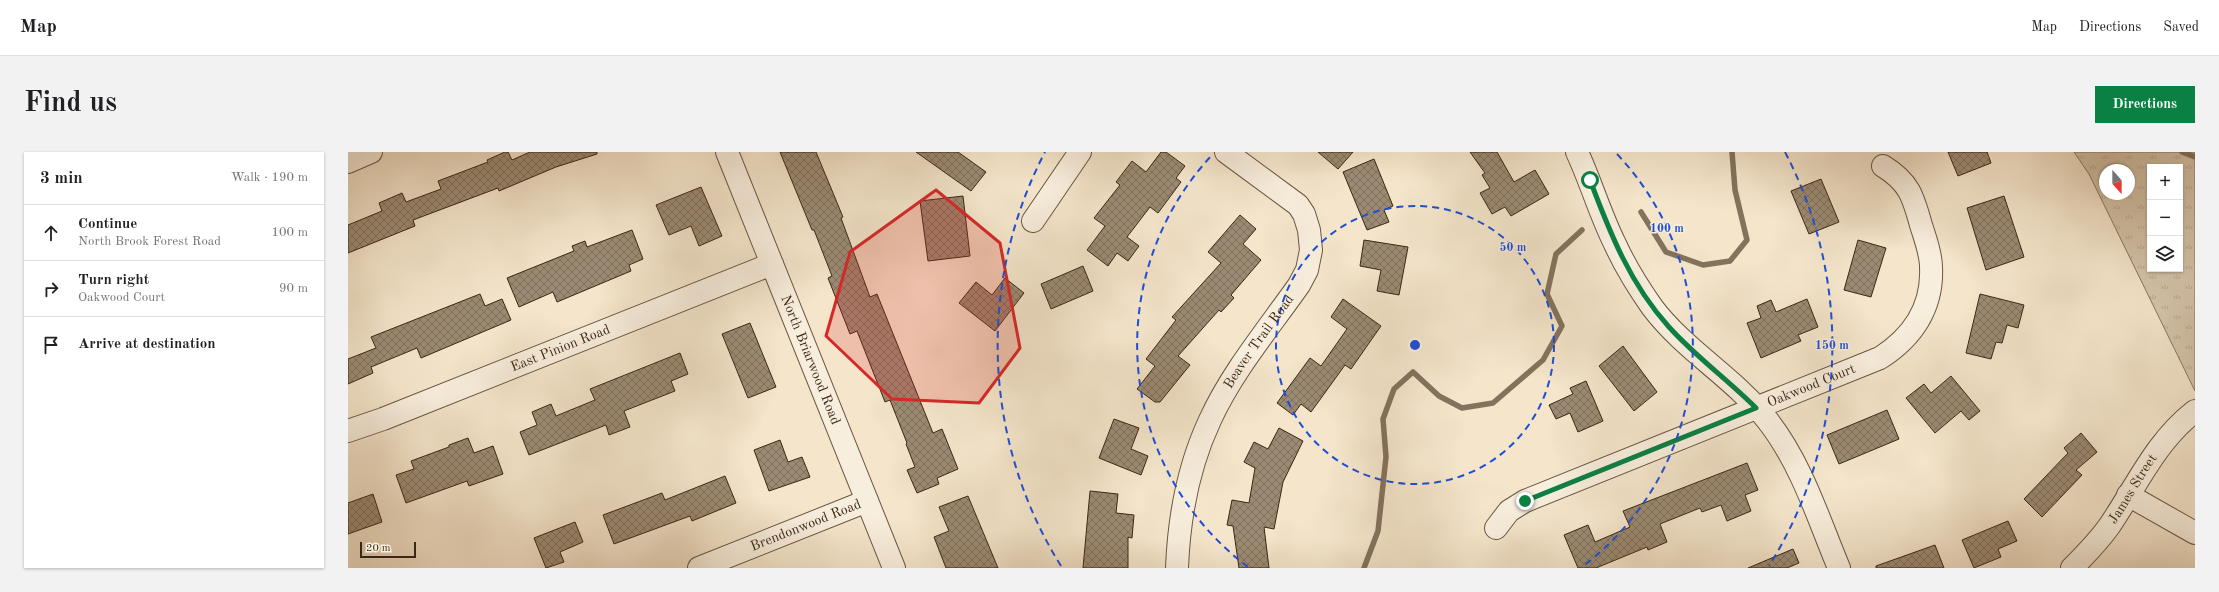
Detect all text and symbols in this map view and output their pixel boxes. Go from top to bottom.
text: Map [20,18,57,37]
text: Map [2031,20,2057,34]
text: Directions [2079,20,2141,34]
text: Saved [2163,20,2199,34]
button: Directions [2095,86,2195,123]
text: Find us [24,90,117,118]
north arrow [2099,164,2135,200]
map controls [2147,164,2183,272]
button: + [2147,164,2183,200]
text: 3 min [40,170,83,187]
text: Walk · 190 m [231,171,308,184]
route start [1581,171,1599,189]
button: − [2147,200,2183,236]
text: Continue [78,217,137,232]
icon: ahead [40,222,62,244]
text: 100 m [1650,223,1684,235]
text: 100 m [271,226,308,239]
text: North Brook Forest Road [78,235,221,248]
button: layers [2147,236,2183,272]
text: 50 m [1500,241,1527,254]
text: Turn right [78,273,149,288]
icon: right [40,278,62,300]
text: 90 m [279,282,308,295]
text: Oakwood Court [78,291,165,304]
street label: Beaver Trail Road [1221,292,1296,391]
street label: North Briarwood Road [778,293,843,427]
street label: East Pinion Road [509,322,612,374]
icon: arrive [40,334,62,356]
text: Arrive at destination [78,337,216,352]
centre of rings [1408,338,1422,352]
text: 150 m [1815,339,1849,352]
street label: Oakwood Court [1765,362,1858,410]
street label: James Street [2106,452,2160,526]
route end [1516,492,1534,510]
street label: Brendonwood Road [749,497,863,554]
scale bar [360,540,416,559]
text: 20 m [366,543,391,554]

